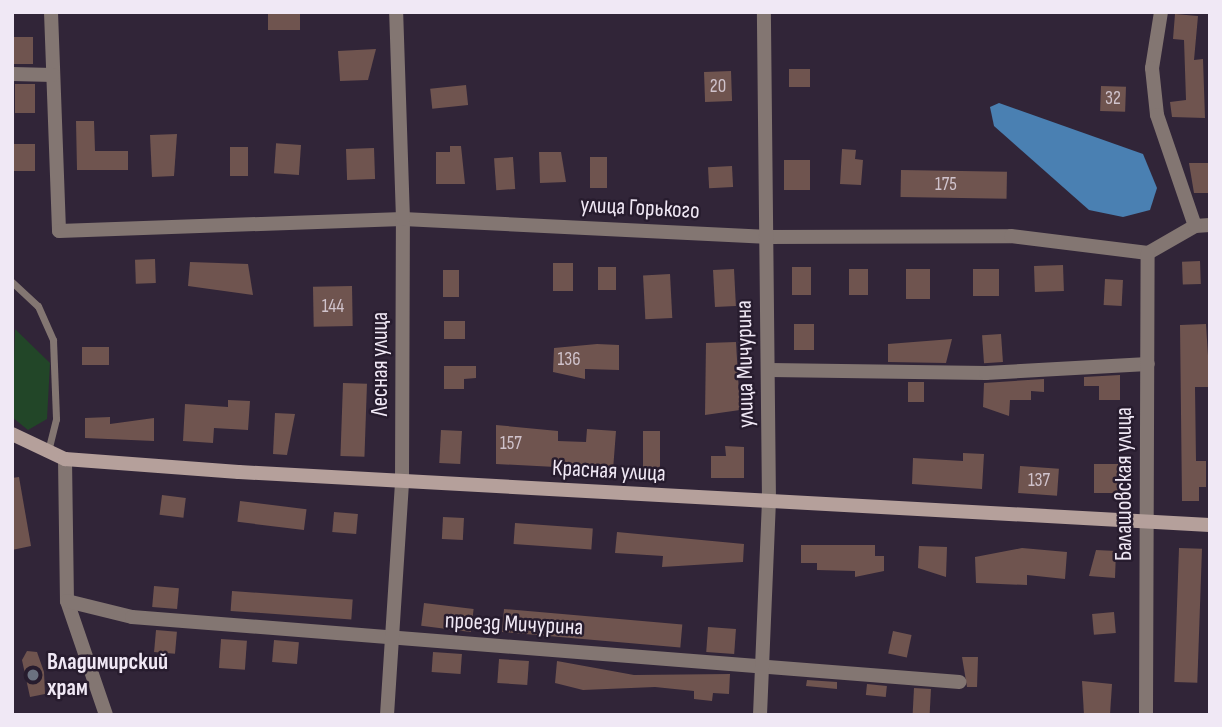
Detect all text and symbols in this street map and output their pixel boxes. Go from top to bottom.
house number: 20 [710,76,726,98]
house number: 32 [1105,88,1121,110]
house number: 175 [935,174,957,196]
street label: улица Горького [580,191,700,225]
house number: 144 [322,296,344,318]
street label: улица Мичурина [730,300,760,428]
street label: Лесная улица [366,312,394,416]
house number: 136 [558,349,580,371]
street label: Балашовская улица [1110,407,1138,561]
house number: 157 [500,433,522,455]
street label: Красная улица [551,454,667,488]
house number: 137 [1028,470,1050,492]
street label: проезд Мичурина [444,607,584,641]
place label: Владимирский храм [47,648,168,702]
marker: Владимирский храм [25,667,41,683]

